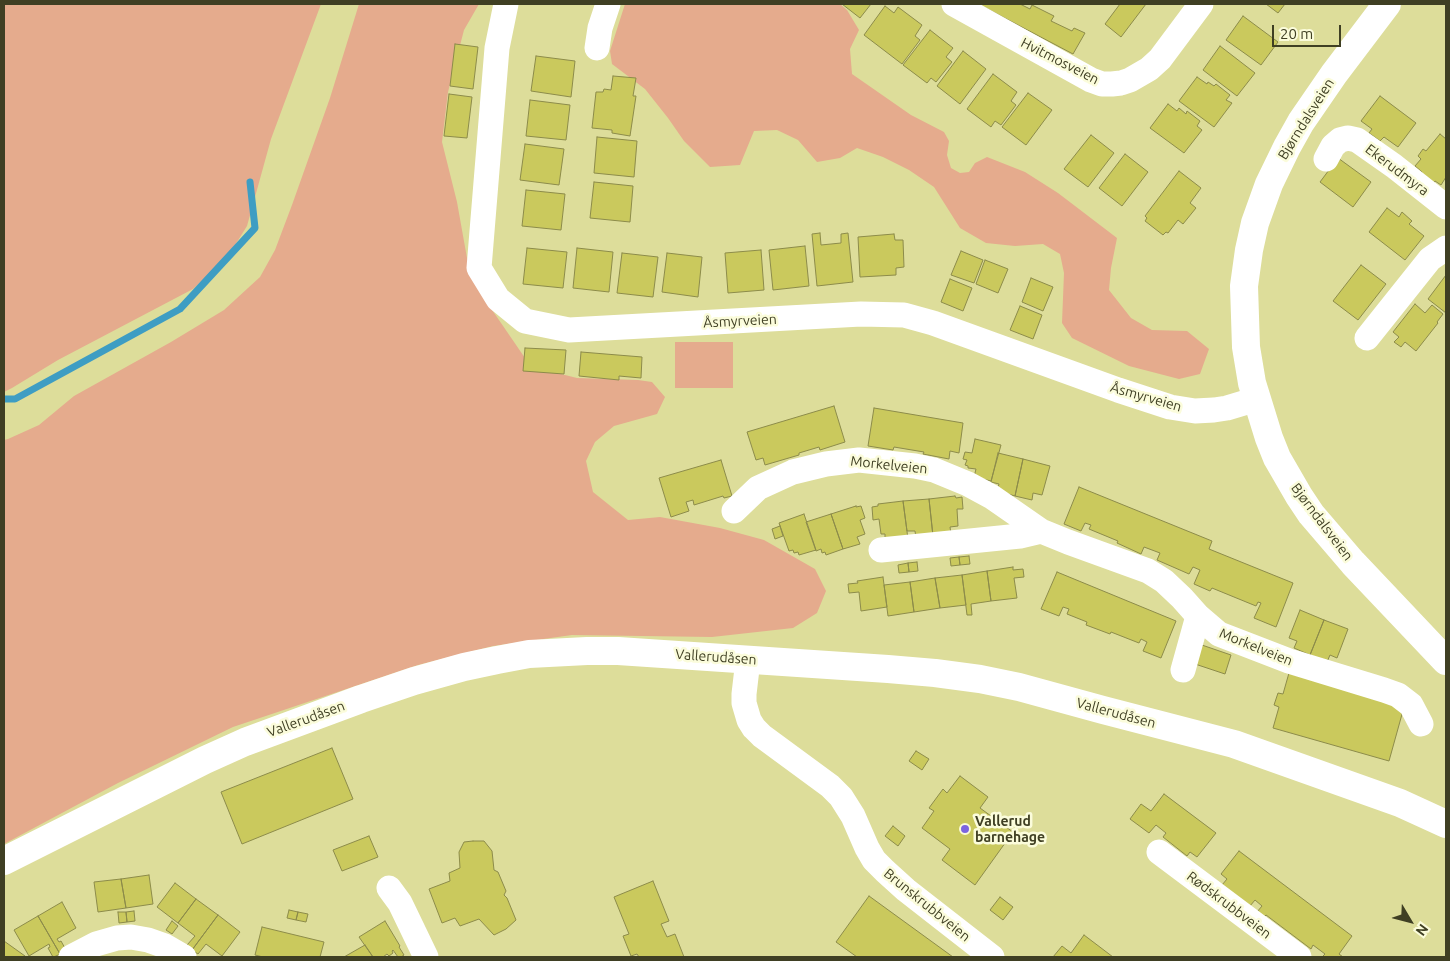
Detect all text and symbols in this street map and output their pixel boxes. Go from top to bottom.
scale bar [1275,15,1344,47]
text: 20 m [1280,25,1313,42]
street label: Hvitmosveien [1018,34,1102,88]
street label: Bjørndalsveien [1274,75,1338,163]
street label: Ekerudmyra [1362,141,1432,199]
street label: Åsmyrveien [703,311,777,331]
street label: Åsmyrveien [1108,379,1184,415]
street label: Morkelveien [850,453,928,477]
street label: Bjørndalsveien [1287,480,1357,564]
street label: Morkelveien [1217,625,1295,669]
street label: Vallerudåsen [675,646,757,668]
street label: Vallerudåsen [1075,694,1157,732]
street label: Vallerudåsen [265,697,347,741]
place label: Vallerud barnehage [975,813,1045,846]
marker: Vallerud barnehage [959,823,971,835]
street label: Brunskrubbveien [880,865,974,945]
street label: Rødskrubbveien [1183,868,1275,942]
north arrow [1385,896,1435,946]
text: N [1412,921,1432,939]

